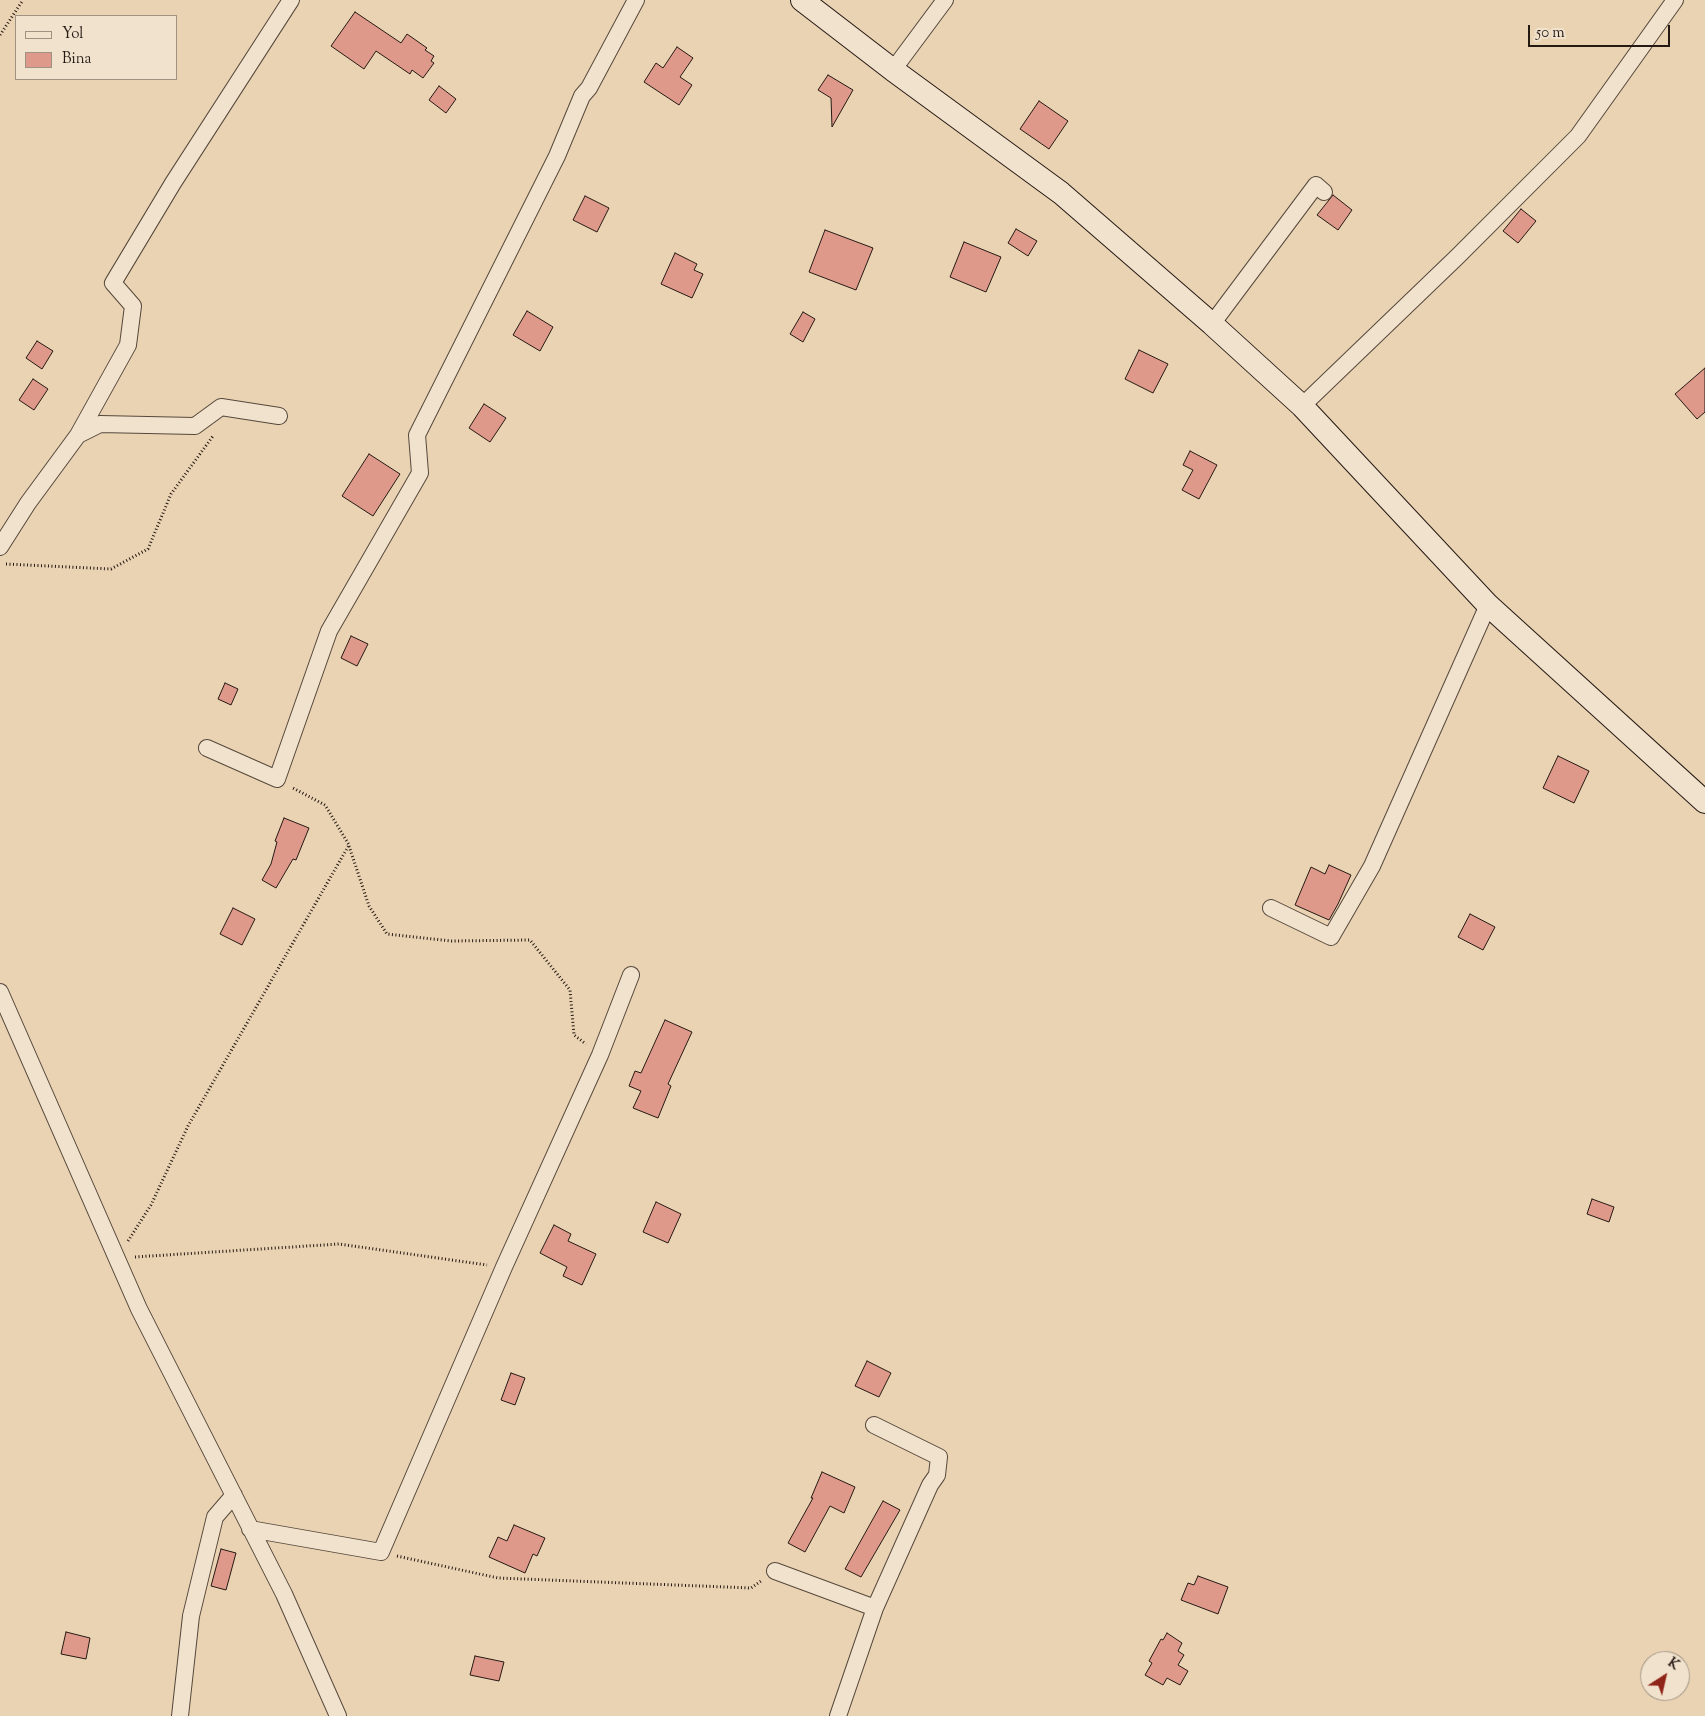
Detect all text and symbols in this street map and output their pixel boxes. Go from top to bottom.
legend [15,15,178,80]
scale bar [1530,15,1672,47]
text: 50 m [1536,23,1565,44]
text: Yol [62,24,84,45]
text: Bina [62,49,92,70]
north arrow [1640,1651,1690,1701]
text: K [1663,1653,1683,1676]

